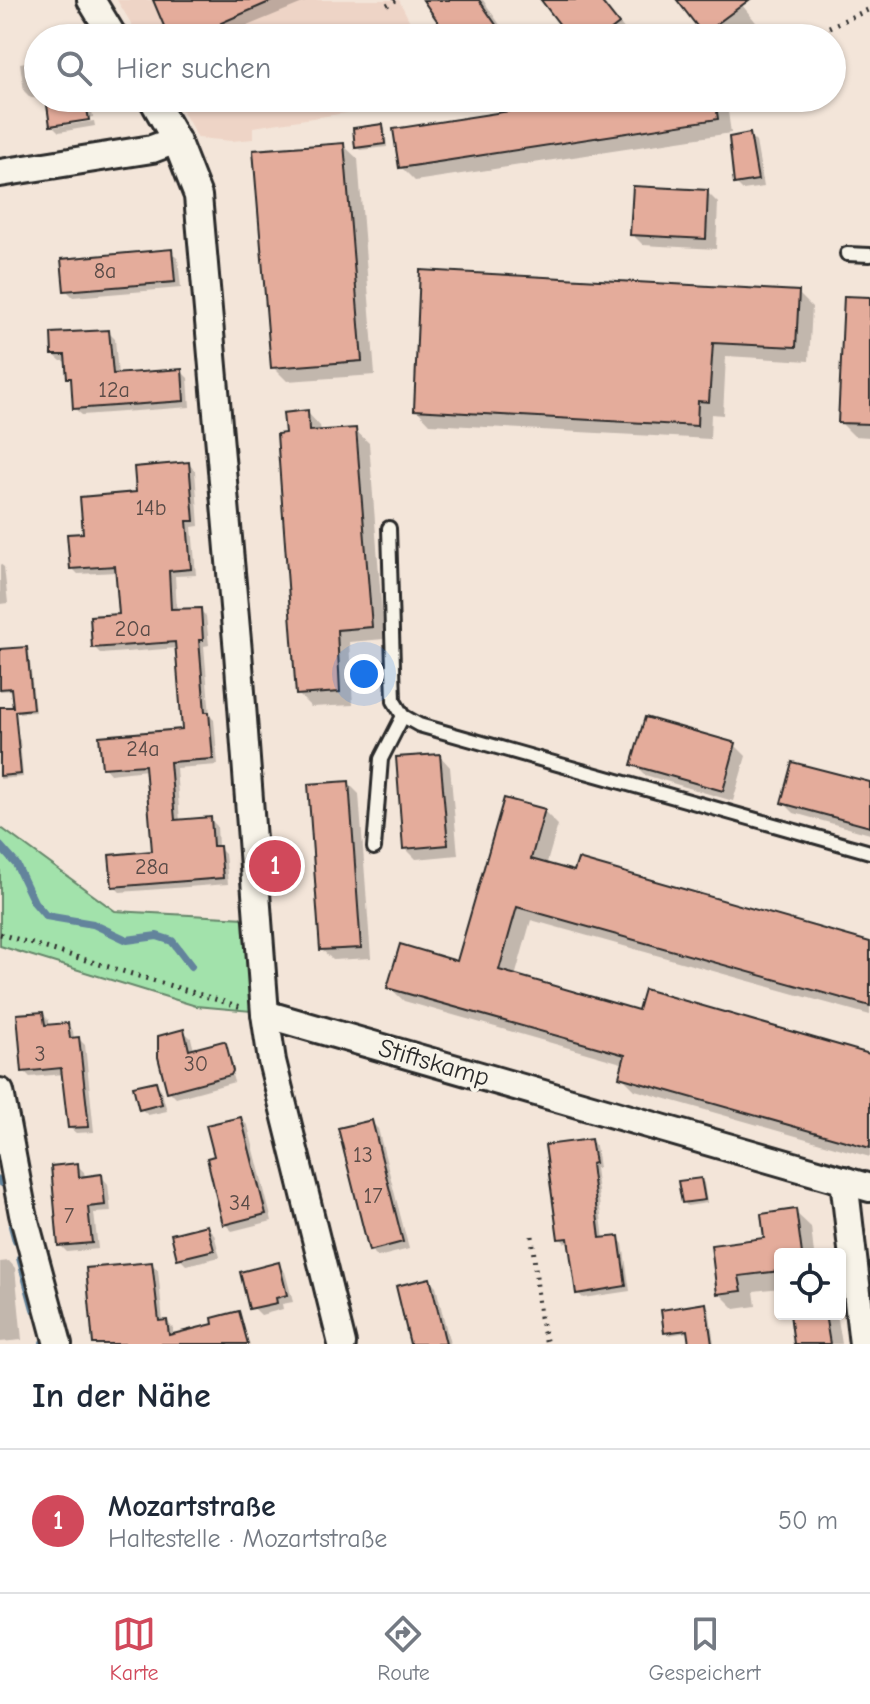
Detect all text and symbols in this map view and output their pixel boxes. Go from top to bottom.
search box [24,24,846,112]
icon: search [52,46,96,90]
text: Hier suchen [116,51,271,86]
house number: 8a [94,258,116,284]
house number: 12a [98,377,130,403]
house number: 14b [135,495,167,521]
house number: 20a [115,616,151,642]
your location [344,654,384,694]
house number: 24a [126,736,160,762]
pin: 1 [249,836,301,896]
house number: 28a [135,854,169,880]
street label: Stiftskamp [375,1033,493,1093]
house number: 3 [34,1041,46,1067]
house number: 30 [184,1051,208,1077]
house number: 13 [353,1142,373,1168]
house number: 17 [363,1183,383,1209]
house number: 34 [229,1190,251,1216]
house number: 7 [64,1203,75,1229]
map controls [774,1248,846,1320]
button: locate [774,1248,846,1320]
text: In der Nähe [32,1376,211,1416]
text: Mozartstraße [108,1489,276,1524]
text: 1 [53,1506,63,1536]
text: 50 m [778,1506,838,1536]
text: Haltestelle · Mozartstraße [108,1524,387,1554]
tab: Karte [109,1612,158,1686]
tab: Route [377,1612,430,1686]
tab: Gespeichert [648,1612,761,1686]

